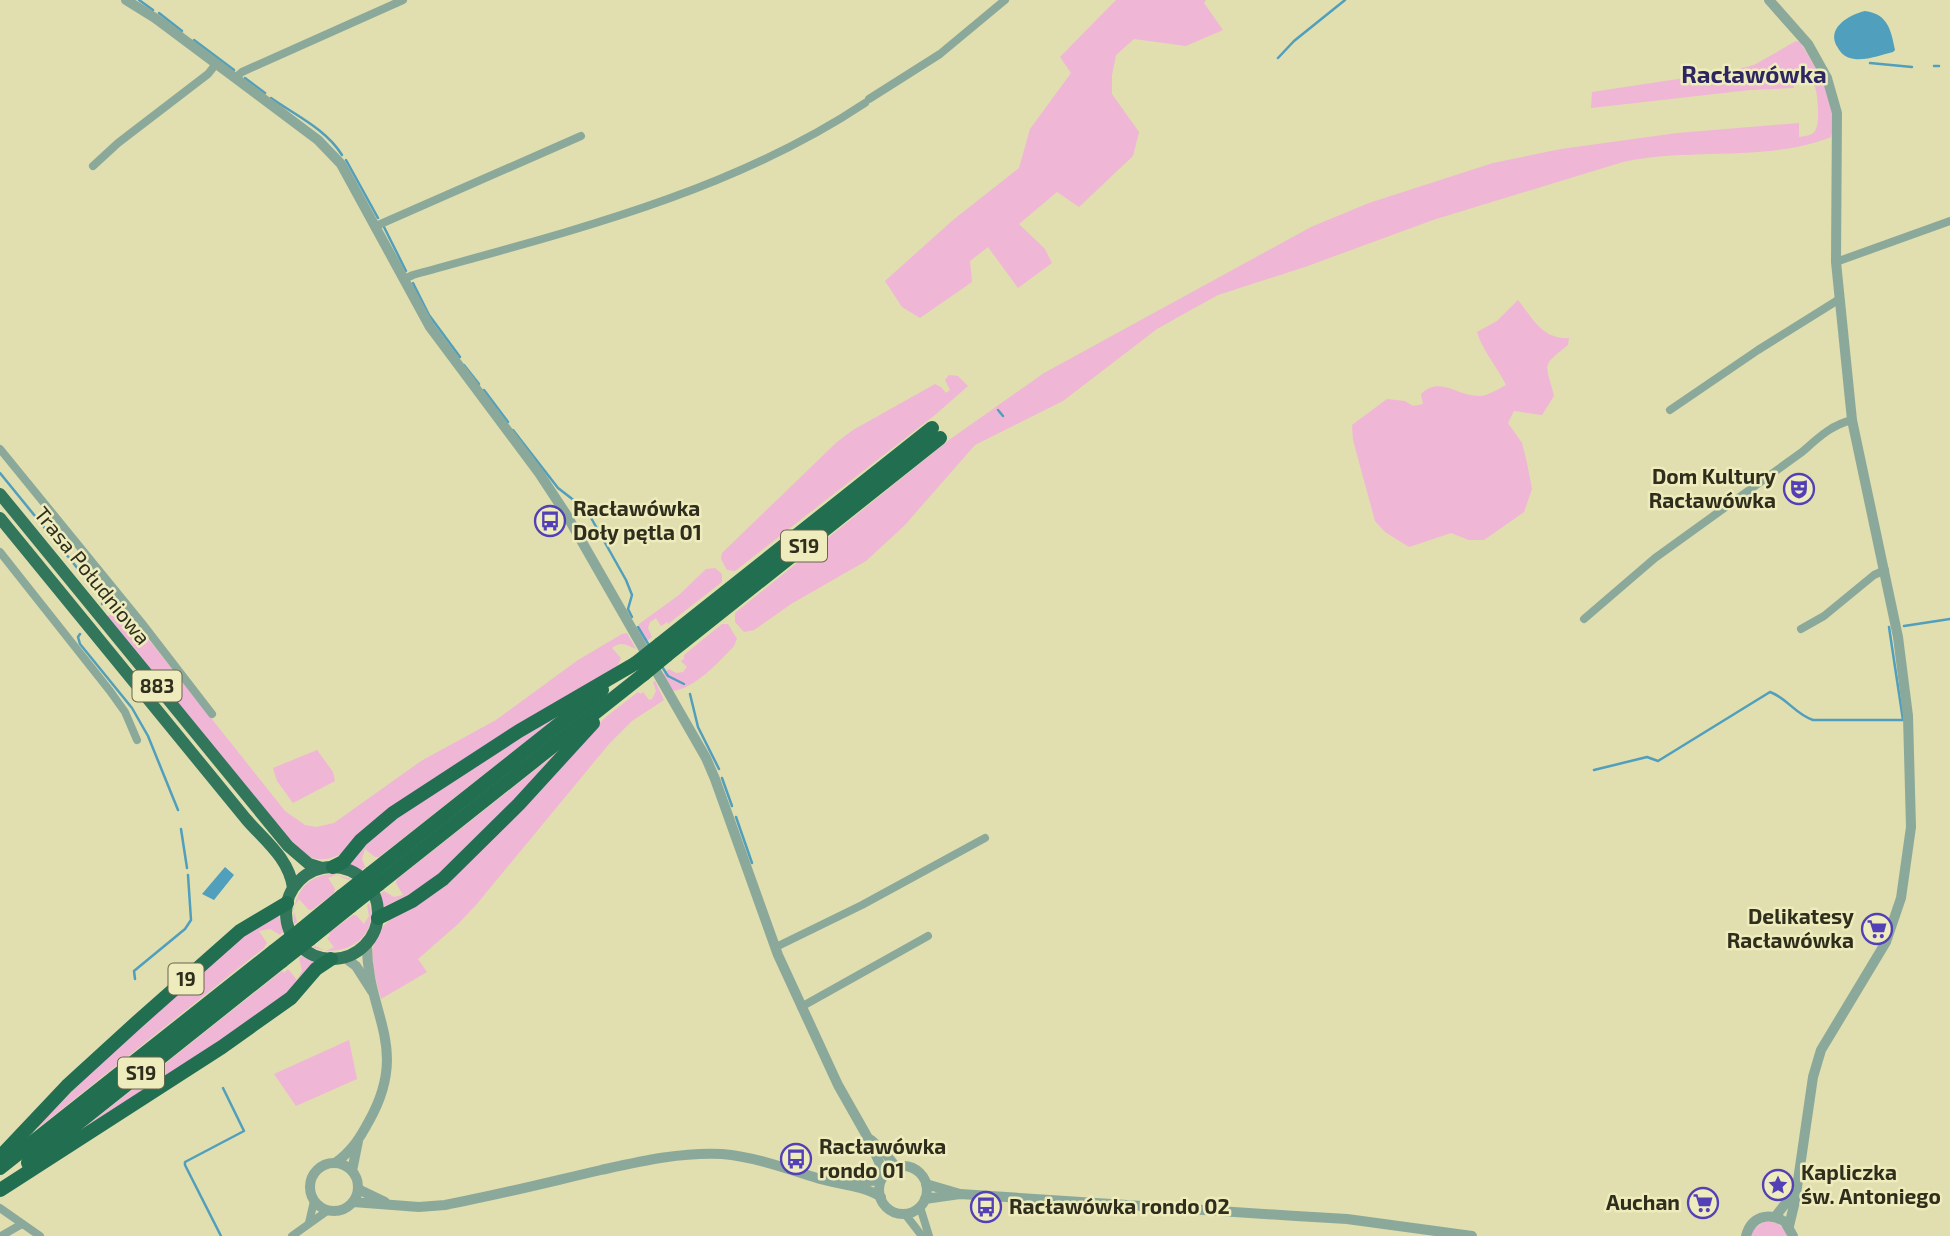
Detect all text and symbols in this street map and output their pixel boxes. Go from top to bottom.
district label: Racławówka [1681,59,1827,88]
place label: Dom Kultury Racławówka [1649,463,1776,512]
theatre icon: Dom Kultury Racławówka [1782,472,1816,506]
place label: Racławówka Doły pętla 01 [573,495,702,545]
street label: Trasa Południowa [30,501,156,649]
bus stop icon: Racławówka Doły pętla 01 [533,504,567,538]
road number: S19 [781,530,827,562]
road number: 883 [132,670,182,702]
place label: Delikatesy Racławówka [1727,903,1854,952]
supermarket icon: Delikatesy Racławówka [1860,912,1894,946]
road number: 19 [168,964,204,995]
road number: S19 [118,1058,164,1088]
place label: Racławówka rondo 01 [819,1133,946,1182]
bus stop icon: Racławówka rondo 01 [779,1142,813,1176]
place label: Kapliczka św. Antoniego [1801,1159,1941,1208]
place icon: Kapliczka św. Antoniego [1761,1168,1795,1202]
supermarket icon: Auchan [1686,1186,1720,1220]
place label: Auchan [1606,1189,1680,1214]
bus stop icon: Racławówka rondo 02 [969,1190,1003,1224]
place label: Racławówka rondo 02 [1009,1193,1230,1218]

